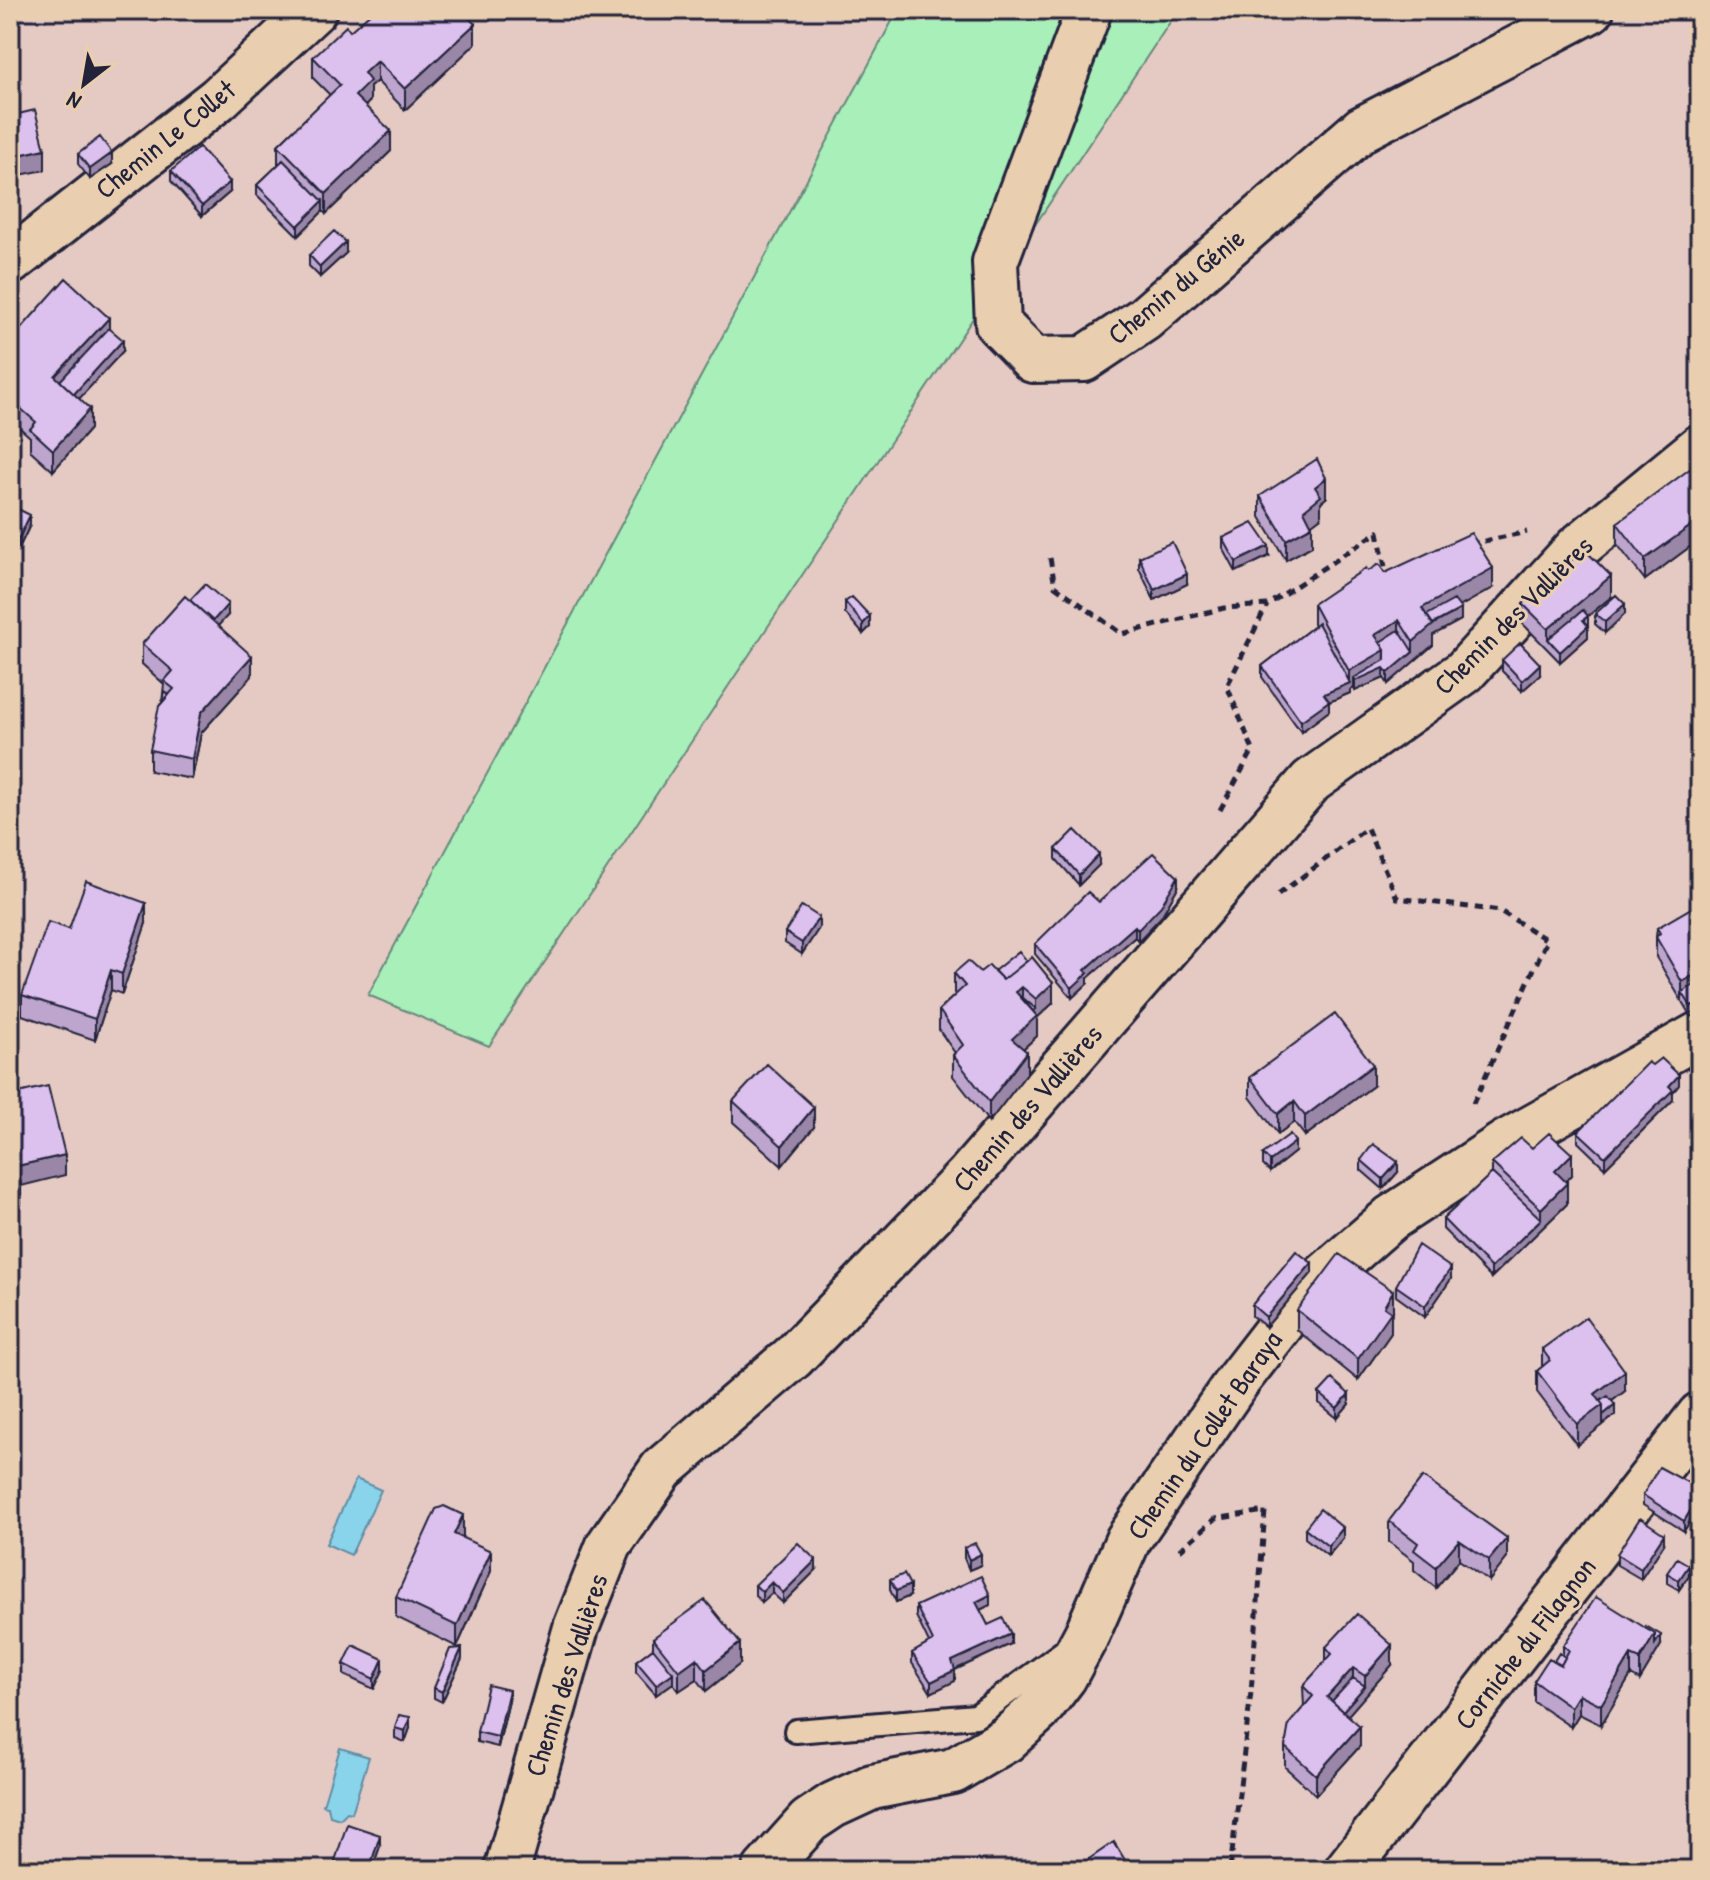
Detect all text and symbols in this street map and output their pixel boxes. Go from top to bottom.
north arrow [44,44,124,124]
street label: Chemin Le Collet [87,70,243,207]
text: N [61,85,86,117]
street label: Chemin du Génie [1100,219,1252,353]
street label: Chemin des Vallières [1425,527,1601,703]
street label: Chemin des Vallières [943,1016,1111,1200]
street label: Chemin du Collet Baraya [1118,1323,1290,1547]
street label: Corniche du Filagnon [1446,1549,1604,1737]
street label: Chemin des Vallières [515,1569,617,1781]

